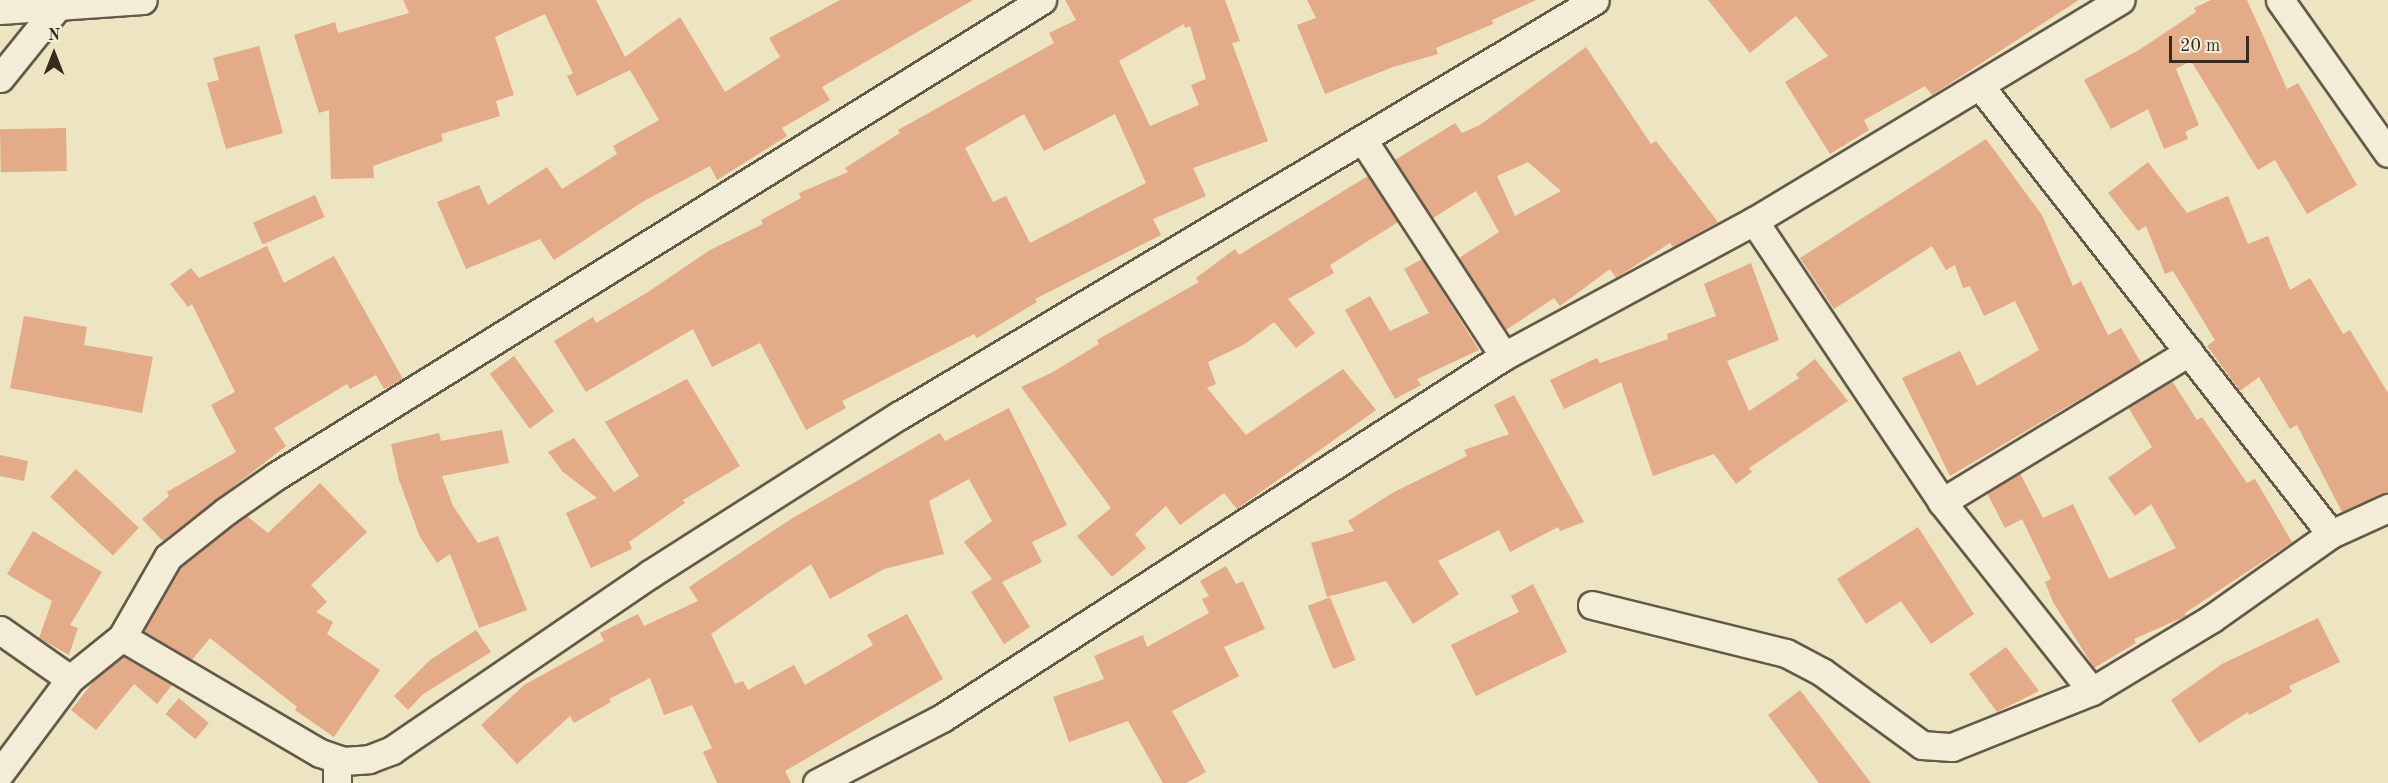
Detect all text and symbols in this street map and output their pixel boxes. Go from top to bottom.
north arrow [24,24,84,84]
scale bar [2172,24,2252,62]
text: N [48,28,60,44]
text: 20 m [2180,37,2220,55]

